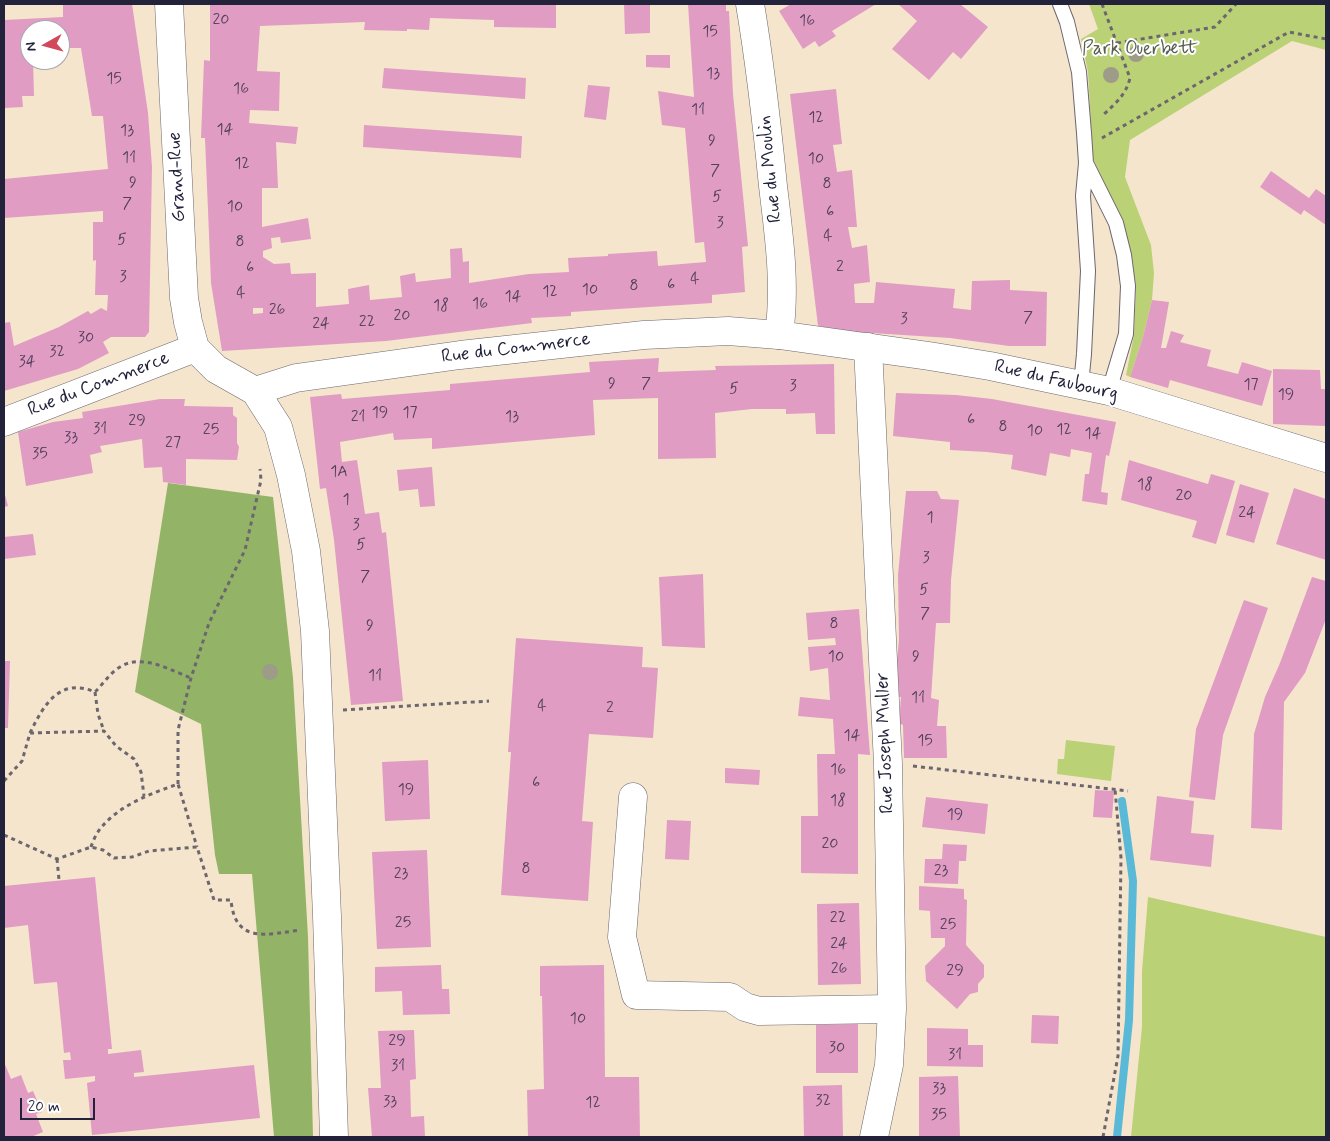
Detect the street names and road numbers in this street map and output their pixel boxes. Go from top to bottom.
street label: Rue du Moulin [754,114,788,224]
street label: Grand-Rue [164,131,192,223]
street label: Rue du Commerce [440,329,592,369]
street label: Rue du Commerce [25,347,173,423]
street label: Rue du Faubourg [992,356,1120,406]
street label: Rue Joseph Muller [872,672,900,814]

